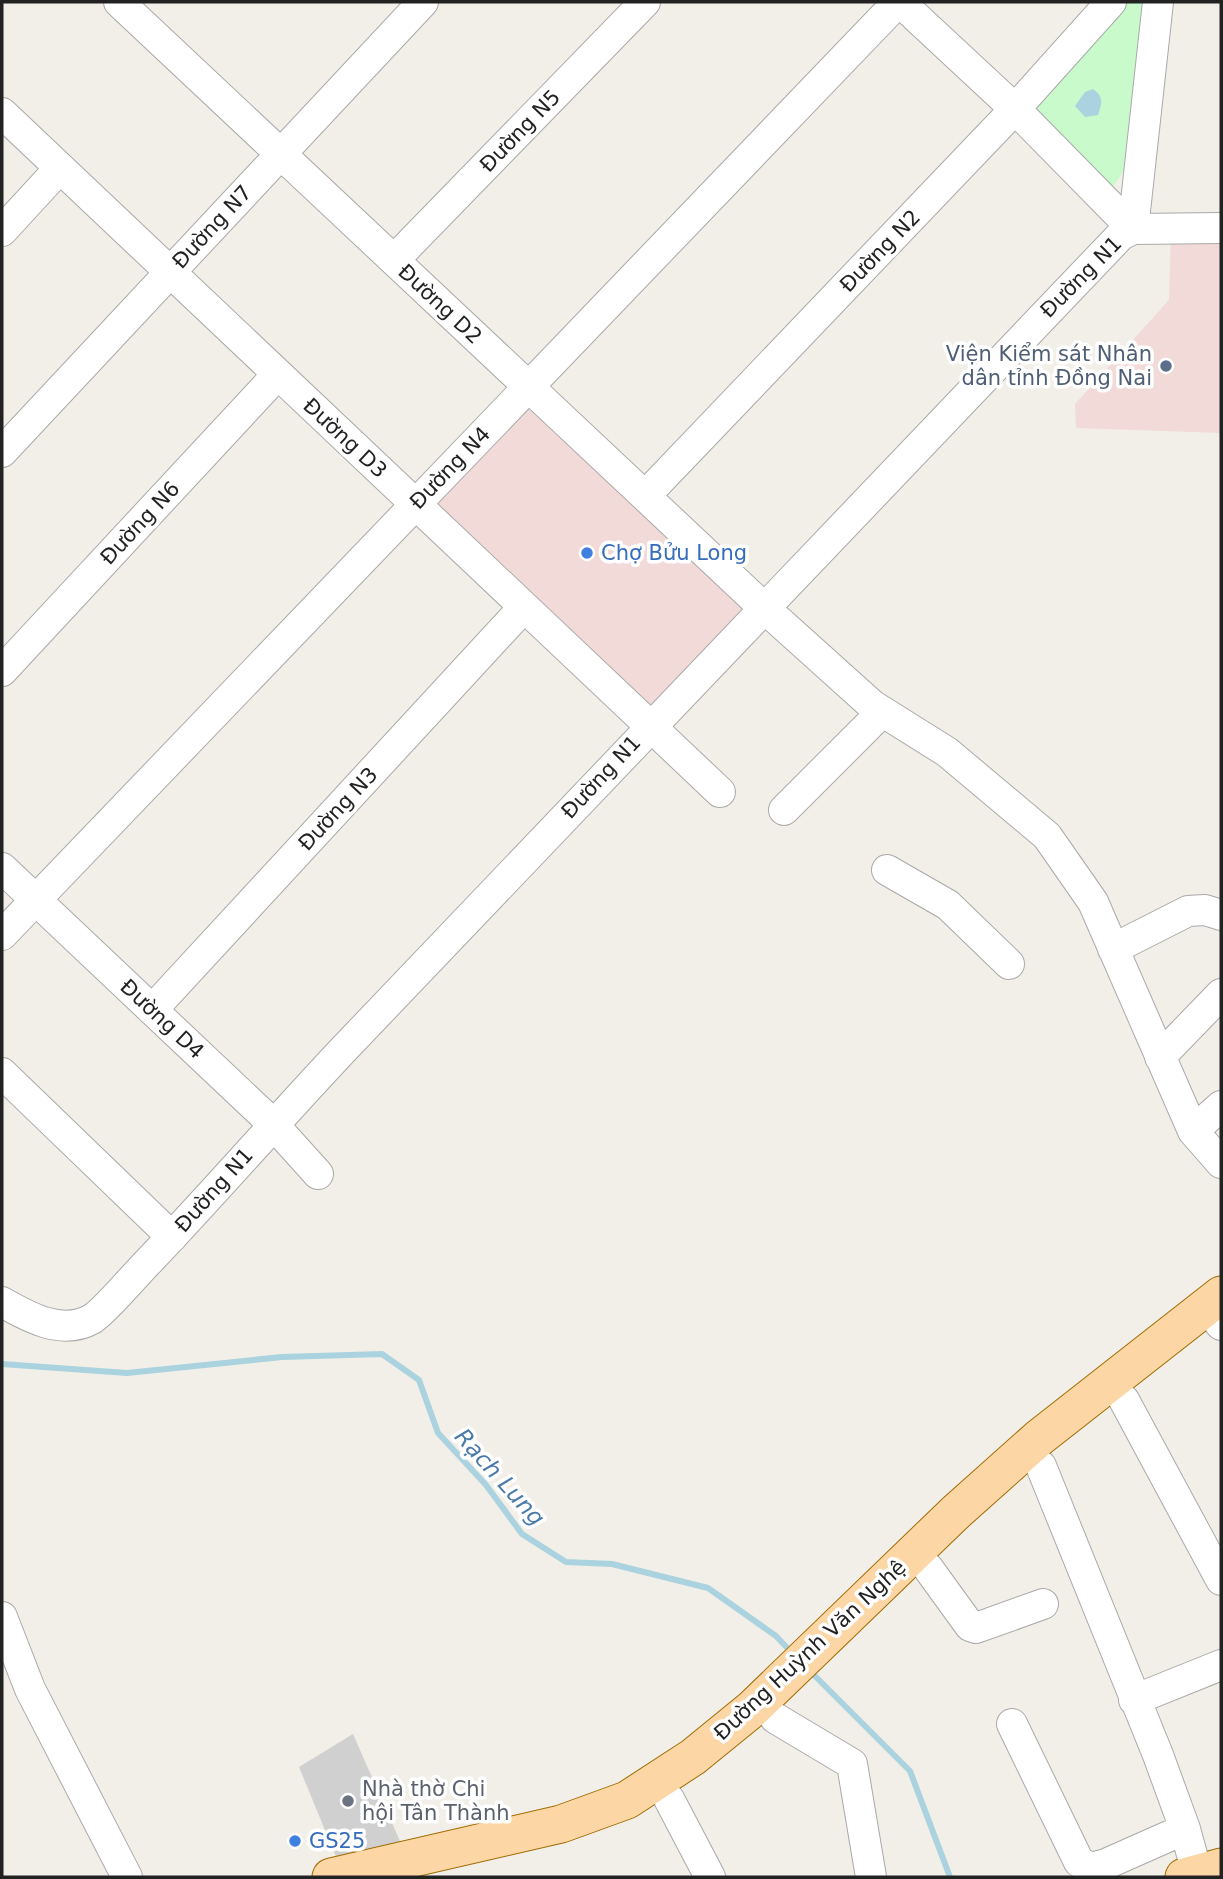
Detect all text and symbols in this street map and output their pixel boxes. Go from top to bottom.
street label: Đường N5 [475,85,565,177]
street label: Đường N7 [167,180,257,274]
street label: Đường N2 [835,205,925,297]
street label: Đường N1 [1035,231,1127,323]
street label: Đường D2 [393,259,487,349]
place label: Viện Kiểm sát Nhân dân tỉnh Đồng Nai [946,342,1152,390]
marker: Viện Kiểm sát Nhân dân tỉnh Đồng Nai [1158,358,1174,374]
street label: Đường D3 [298,393,392,483]
street label: Đường N4 [405,422,495,514]
street label: Đường N6 [95,476,185,570]
place label: Chợ Bửu Long [601,541,747,565]
marker: Chợ Bửu Long [579,545,595,561]
street label: Đường N1 [556,730,646,824]
street label: Đường N3 [293,762,383,856]
street label: Đường D4 [115,974,209,1064]
street label: Đường N1 [170,1143,258,1237]
water label: Rạch Lung [450,1423,550,1531]
street label: Đường Huỳnh Văn Nghệ [709,1555,911,1745]
place label: Nhà thờ Chi hội Tân Thành [362,1777,510,1825]
marker: Nhà thờ Chi hội Tân Thành [340,1793,356,1809]
place label: GS25 [309,1829,365,1853]
marker: GS25 [287,1833,303,1849]

